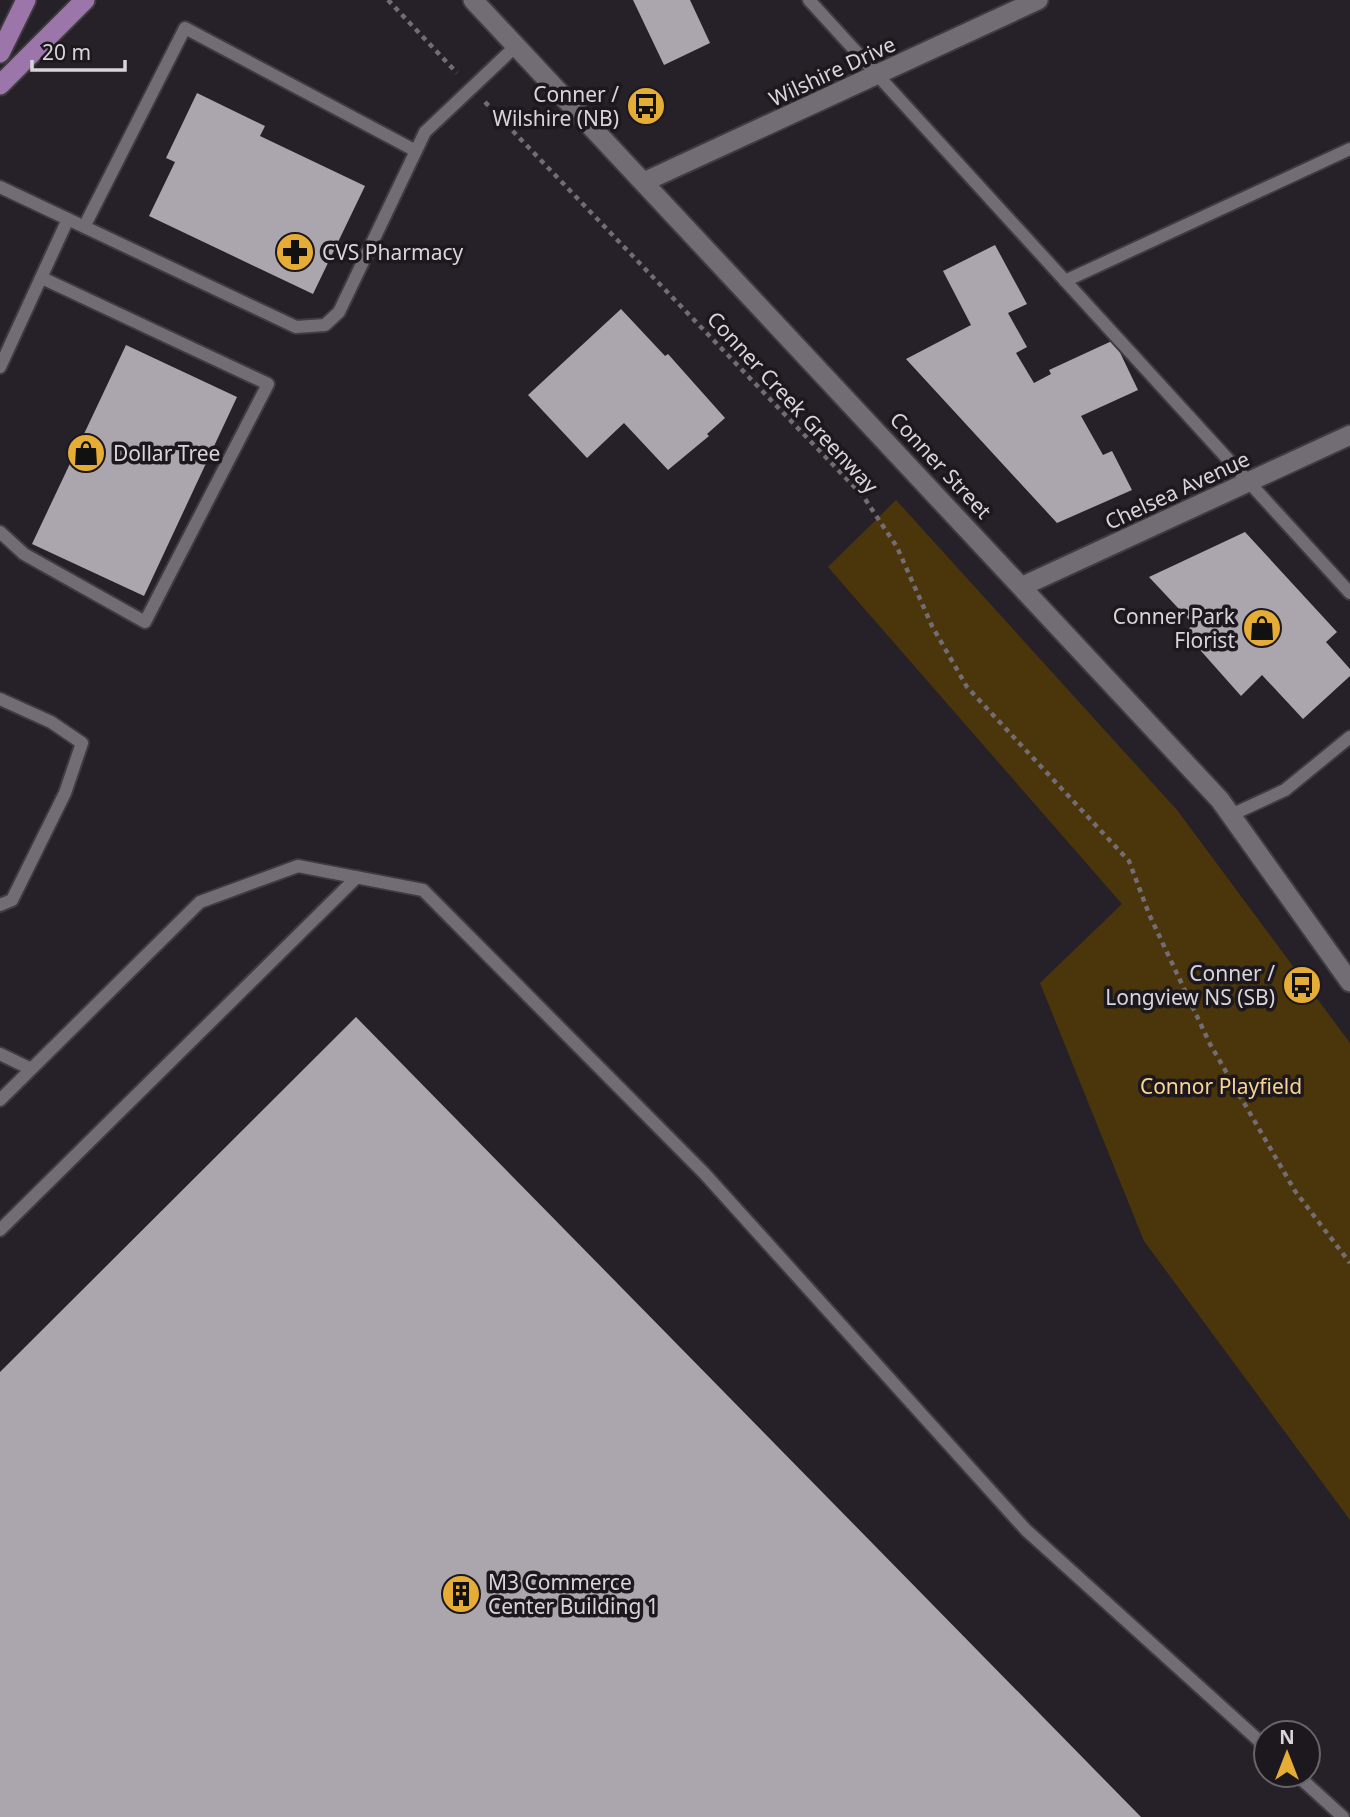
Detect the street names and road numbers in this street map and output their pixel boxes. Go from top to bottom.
street label: Wilshire Drive [764,30,900,112]
street label: Conner Creek Greenway [701,305,885,499]
street label: Conner Street [884,406,998,525]
street label: Chelsea Avenue [1100,444,1254,536]

